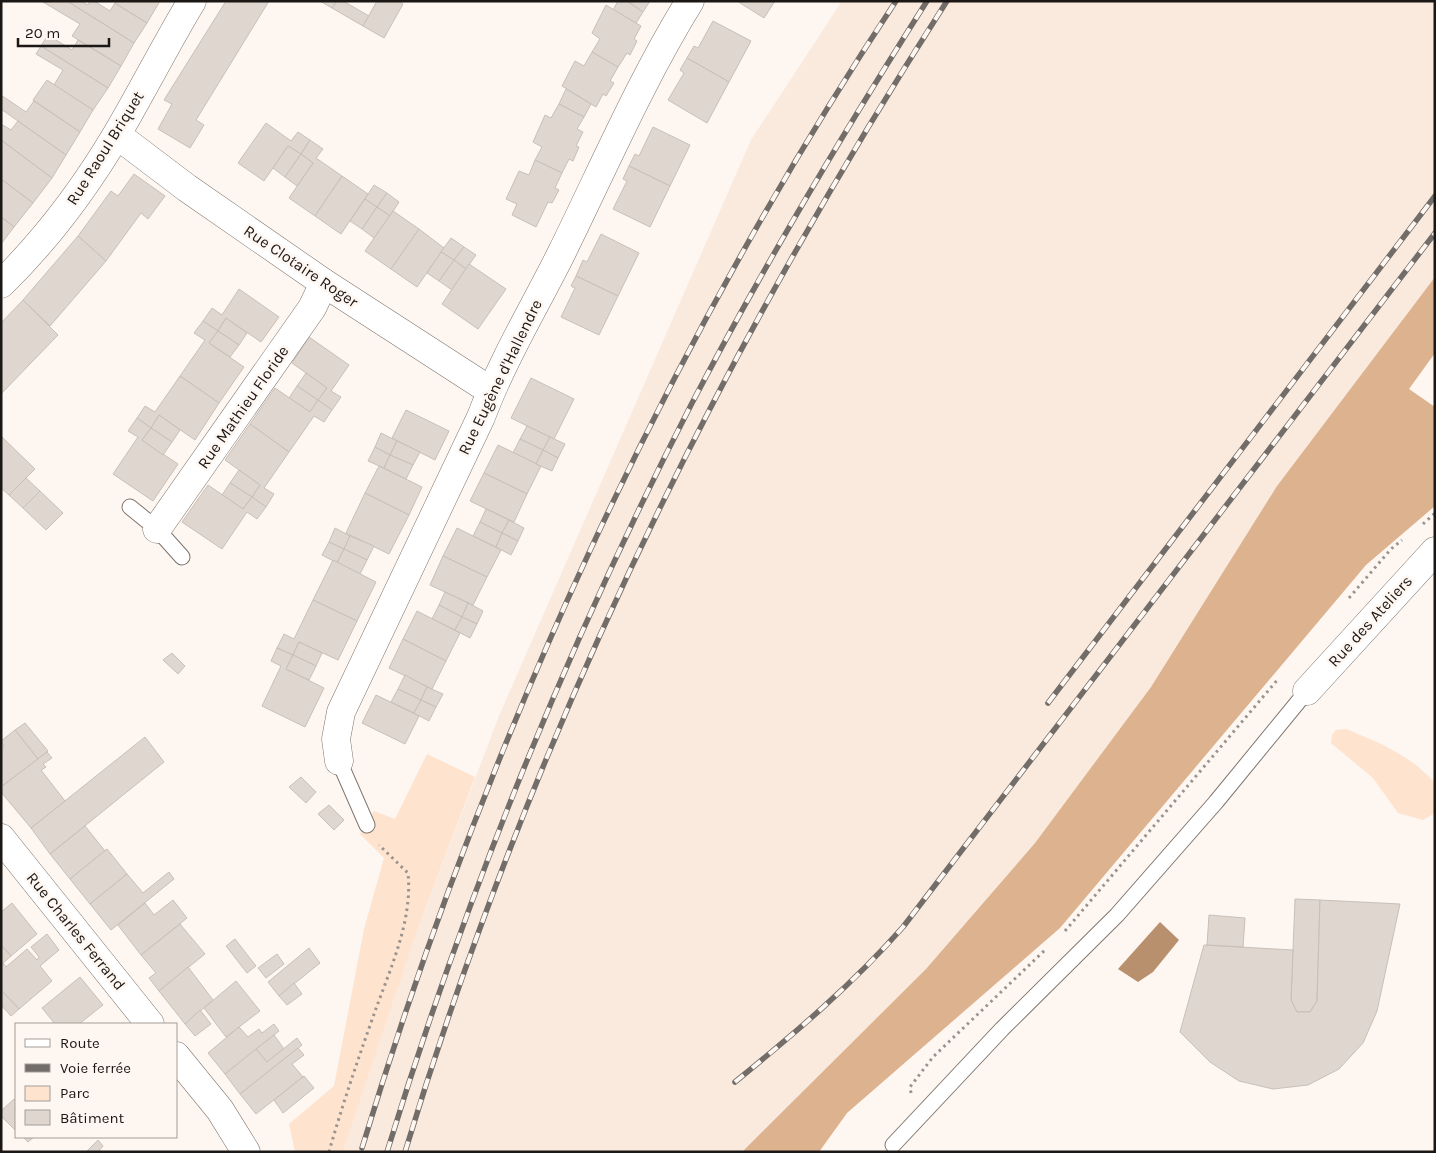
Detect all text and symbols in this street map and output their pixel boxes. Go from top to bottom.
scale bar [18,15,109,47]
text: 20 m [25,24,60,42]
street label: Rue Raoul Briquet [62,88,148,208]
street label: Rue Clotaire Roger [240,221,362,311]
street label: Rue Eugène d'Hallendre [454,296,546,458]
street label: Rue Mathieu Floride [193,342,293,472]
street label: Rue des Ateliers [1324,571,1416,671]
street label: Rue Charles Ferrand [23,868,129,994]
legend [15,1023,178,1138]
text: Route [60,1034,100,1052]
text: Voie ferrée [60,1059,131,1077]
text: Parc [60,1084,90,1102]
text: Bâtiment [60,1109,124,1127]

